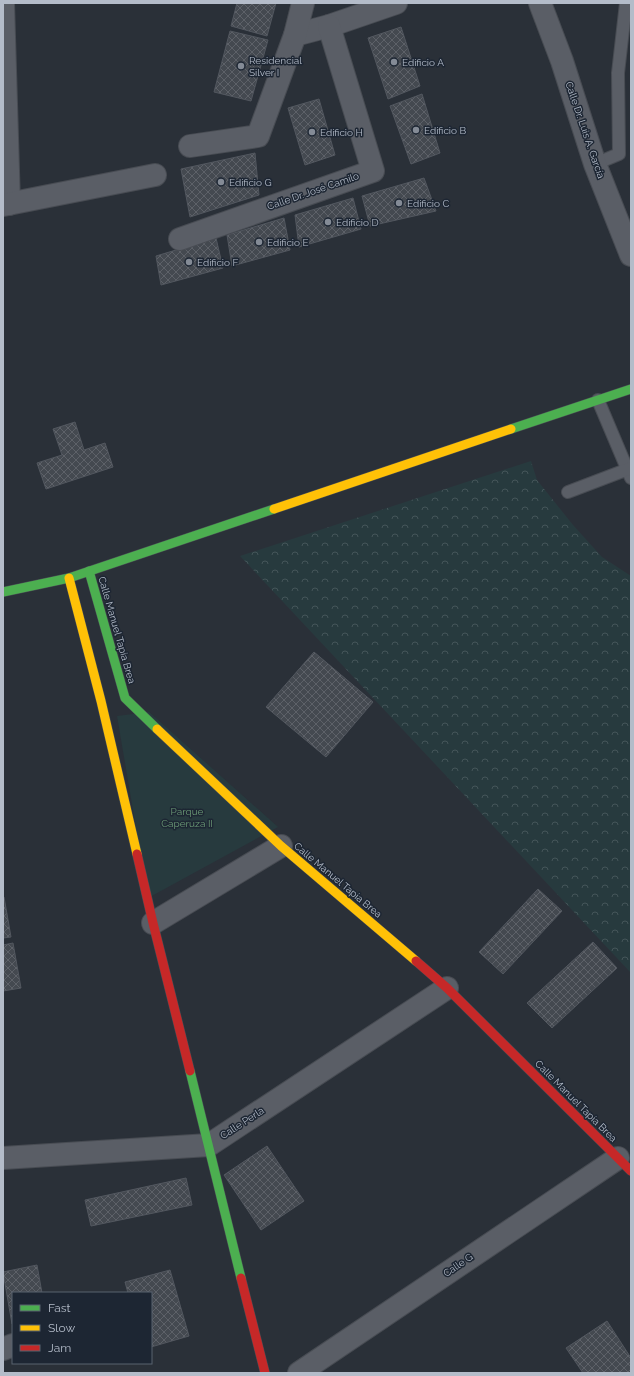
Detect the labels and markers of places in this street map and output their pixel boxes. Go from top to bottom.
place label: Residencial Silver I [249,55,302,78]
marker: Edificio A [389,57,399,67]
place label: Edificio A [402,57,444,68]
marker: Residencial Silver I [236,61,246,71]
marker: Edificio B [411,125,421,135]
place label: Edificio B [424,125,467,136]
marker: Edificio H [307,127,317,137]
place label: Edificio H [320,127,363,138]
marker: Edificio G [216,177,226,187]
place label: Edificio G [229,177,272,188]
marker: Edificio C [394,198,404,208]
place label: Edificio C [407,198,450,209]
marker: Edificio D [323,217,333,227]
place label: Edificio D [336,217,379,228]
marker: Edificio E [254,237,264,247]
place label: Edificio E [267,237,309,248]
marker: Edificio F [184,257,194,267]
place label: Edificio F [197,257,239,268]

